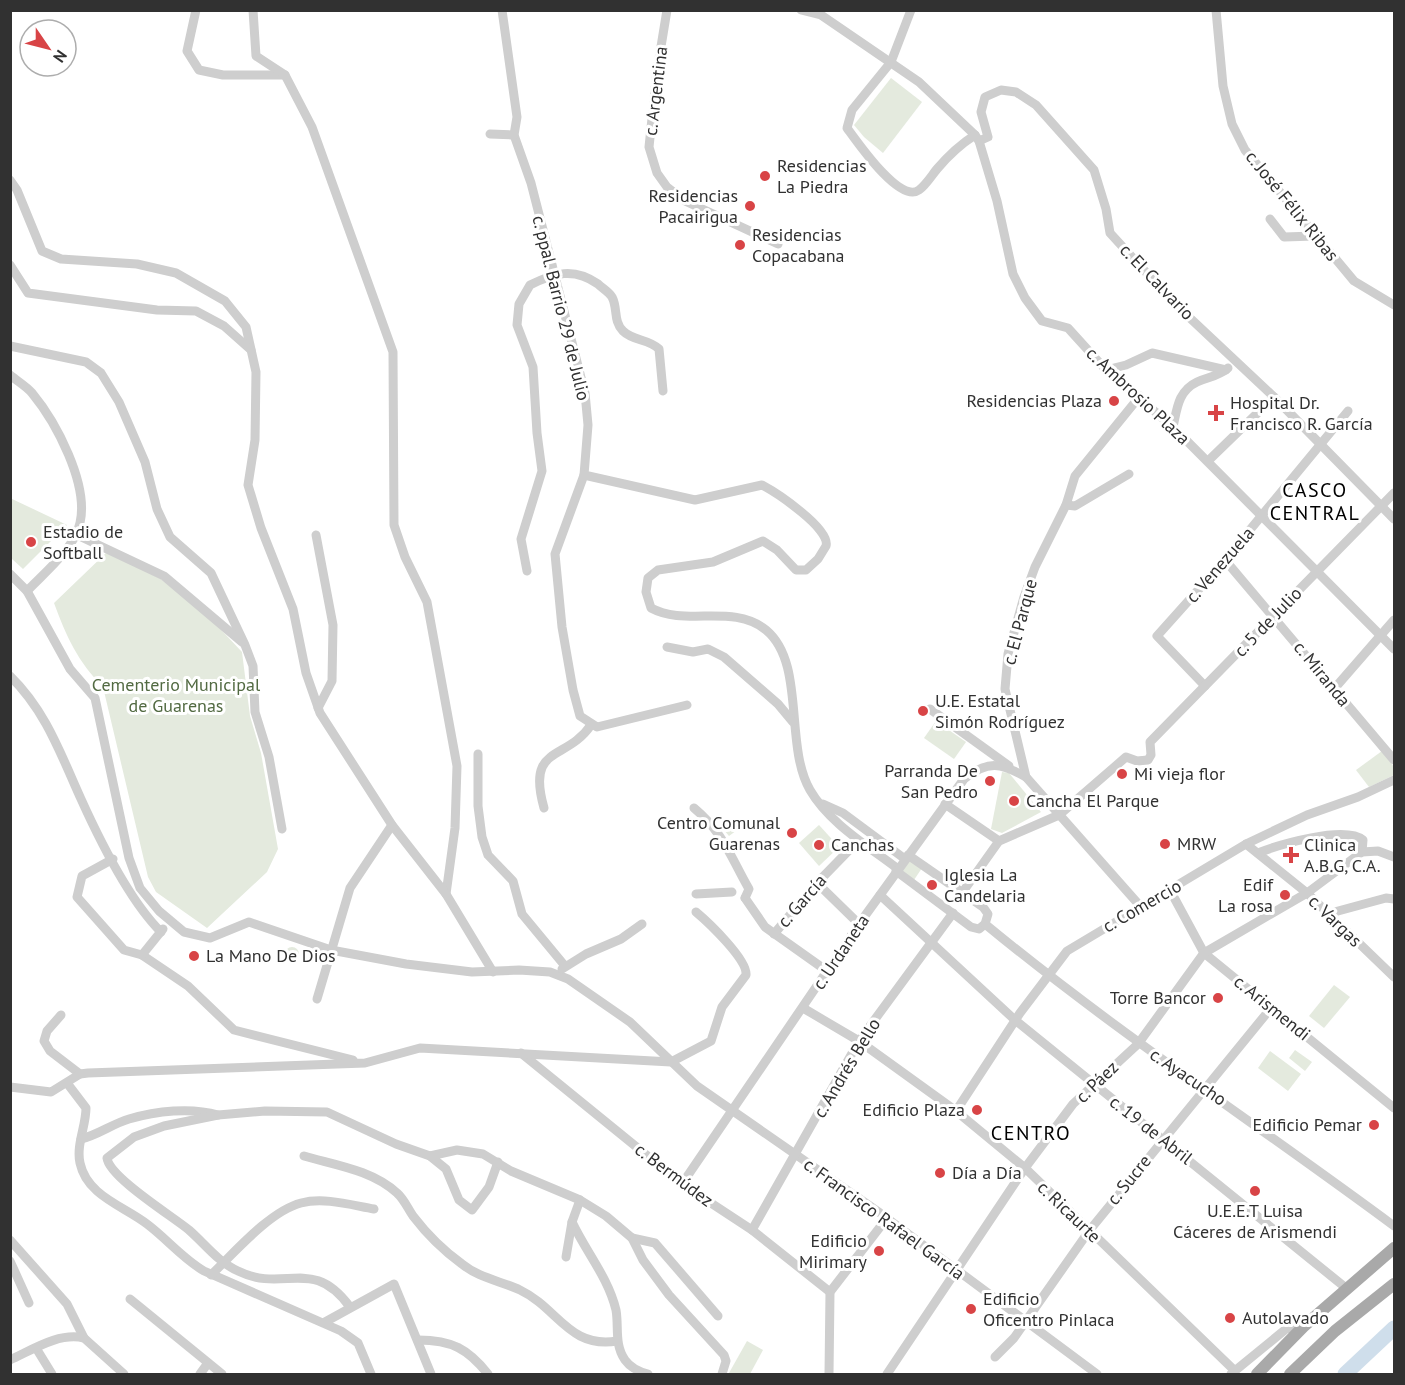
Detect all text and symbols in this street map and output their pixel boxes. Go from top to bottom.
north arrow [18,18,78,78]
street label: c. Argentina [639,45,672,137]
text: N [49,47,71,67]
street label: c. José Félix Ribas [1241,146,1344,266]
place label: Residencias La Piedra [777,154,867,198]
marker: Residencias La Piedra [758,169,772,183]
place label: Residencias Pacairigua [648,184,738,228]
marker: Residencias Pacairigua [743,199,757,213]
street label: c. ppal. Barrio 29 de Julio [527,213,596,403]
place label: Residencias Copacabana [752,223,844,267]
marker: Residencias Copacabana [733,238,747,252]
street label: c. El Calvario [1115,239,1199,325]
street label: c. Ambrosio Plaza [1082,342,1195,450]
place label: Residencias Plaza [966,389,1102,412]
place label: Hospital Dr. Francisco R. García [1230,391,1373,435]
marker: Residencias Plaza [1107,394,1121,408]
marker: Hospital Dr. Francisco R. García [1207,404,1225,422]
district label: CASCO CENTRAL [1270,477,1360,526]
place label: Estadio de Softball [43,520,123,564]
street label: c. Venezuela [1180,522,1259,607]
marker: Estadio de Softball [24,535,38,549]
street label: c. El Parque [997,576,1042,667]
street label: c. 5 de Julio [1229,582,1307,661]
street label: c. Miranda [1289,636,1356,711]
park label: Cementerio Municipal de Guarenas [92,673,261,717]
place label: U.E. Estatal Simón Rodríguez [935,689,1065,733]
marker: U.E. Estatal Simón Rodríguez [916,704,930,718]
place label: Parranda De San Pedro [884,759,978,803]
place label: Mi vieja flor [1134,762,1225,785]
marker: Mi vieja flor [1115,767,1129,781]
marker: Parranda De San Pedro [983,774,997,788]
place label: Cancha El Parque [1026,789,1159,812]
marker: Cancha El Parque [1007,794,1021,808]
place label: Centro Comunal Guarenas [657,811,781,855]
marker: Centro Comunal Guarenas [785,826,799,840]
place label: MRW [1177,832,1216,855]
place label: Canchas [831,833,894,856]
place label: Clinica A.B.G, C.A. [1304,833,1381,877]
marker: MRW [1158,837,1172,851]
marker: Canchas [812,838,826,852]
marker: Clinica A.B.G, C.A. [1282,846,1300,864]
place label: Iglesia La Candelaria [944,863,1026,907]
street label: c. García [772,869,831,932]
place label: Edif La rosa [1218,873,1274,917]
street label: c. Comercio [1098,874,1185,937]
marker: Iglesia La Candelaria [925,878,939,892]
marker: Edif La rosa [1278,888,1292,902]
street label: c. Vargas [1304,890,1367,952]
street label: c. Urdaneta [807,910,874,994]
place label: La Mano De Dios [206,944,336,967]
marker: La Mano De Dios [187,949,201,963]
street label: c. Arismendi [1229,970,1315,1045]
place label: Torre Bancor [1110,986,1206,1009]
marker: Torre Bancor [1211,991,1225,1005]
street label: c. Andrés Bello [808,1014,885,1122]
street label: c. Ayacucho [1146,1043,1231,1111]
street label: c. Páez [1070,1056,1123,1108]
street label: c. 19 de Abril [1105,1090,1198,1170]
place label: Edificio Plaza [863,1098,965,1121]
marker: Edificio Plaza [970,1103,984,1117]
place label: Edificio Pemar [1253,1113,1362,1136]
marker: Edificio Pemar [1367,1118,1381,1132]
district label: CENTRO [991,1120,1071,1146]
street label: c. Bermúdez [631,1138,718,1212]
street label: c. Sucre [1101,1150,1156,1209]
street label: c. Francisco Rafael García [799,1152,969,1285]
place label: Día a Día [952,1161,1022,1184]
marker: Día a Día [933,1166,947,1180]
street label: c. Ricaurte [1033,1176,1106,1247]
marker: U.E.E.T Luisa Cáceres de Arismendi [1248,1184,1262,1198]
place label: U.E.E.T Luisa Cáceres de Arismendi [1173,1199,1337,1243]
place label: Edificio Mirimary [799,1229,868,1273]
marker: Edificio Mirimary [872,1244,886,1258]
place label: Edificio Oficentro Pinlaca [983,1287,1114,1331]
marker: Edificio Oficentro Pinlaca [964,1302,978,1316]
place label: Autolavado [1242,1306,1329,1329]
marker: Autolavado [1223,1311,1237,1325]

